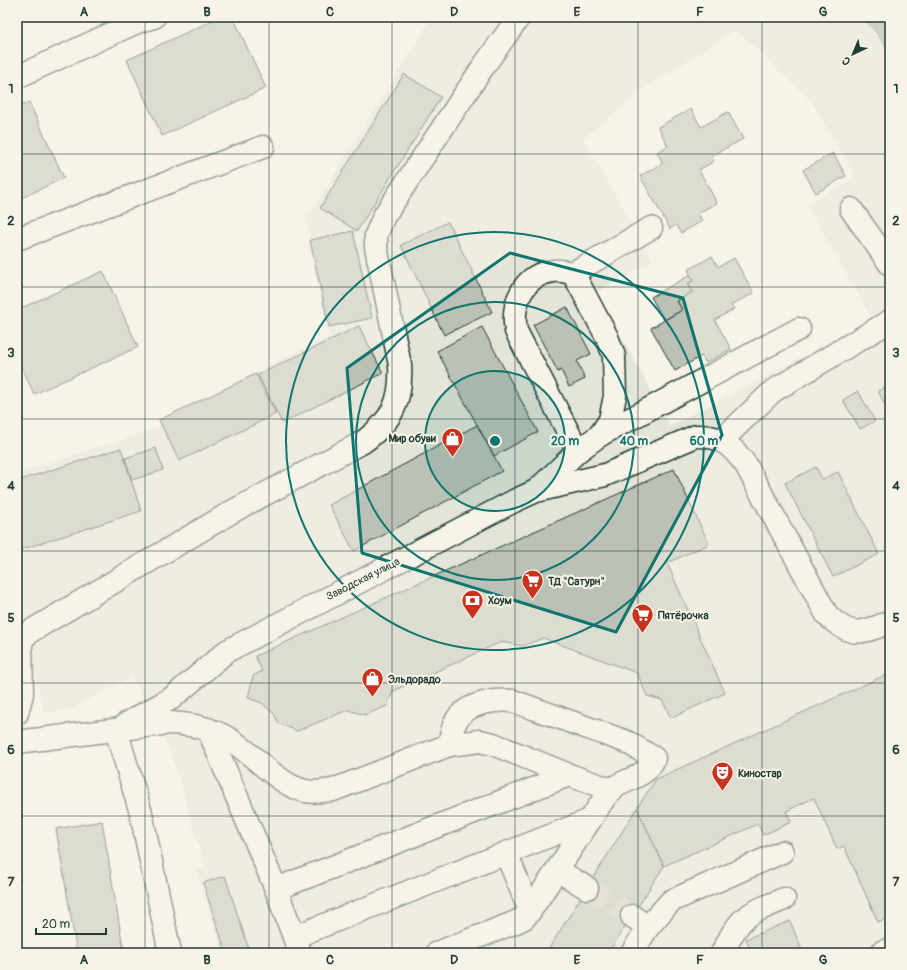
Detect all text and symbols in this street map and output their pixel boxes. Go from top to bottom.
text: A [80,4,89,20]
text: B [203,4,211,20]
text: C [326,4,334,20]
text: D [450,4,458,20]
text: E [574,4,581,20]
text: F [696,4,704,20]
text: G [819,4,828,20]
north arrow [833,34,873,74]
text: С [839,54,853,68]
text: 1 [8,81,14,97]
text: 1 [893,81,899,97]
text: 2 [7,213,15,229]
text: 2 [892,213,900,229]
text: 3 [7,345,15,361]
text: 3 [892,345,900,361]
shop icon: Мир обуви [439,425,465,458]
place label: Мир обуви [388,432,436,445]
centre of rings [488,434,502,448]
text: 20 m [551,434,579,449]
text: 40 m [619,434,649,449]
text: 60 m [690,434,719,449]
text: 4 [7,478,15,494]
text: 4 [892,478,900,494]
street label: Заводская улица [324,555,402,603]
supermarket icon: ТД "Сатурн" [519,568,545,601]
place label: ТД "Сатурн" [547,575,605,588]
bank icon: Хоум [460,587,486,620]
place label: Хоум [488,594,512,607]
supermarket icon: Пятёрочка [629,602,655,635]
place label: Пятёрочка [658,609,709,622]
text: 5 [7,610,15,626]
text: 5 [892,610,900,626]
shop icon: Эльдорадо [360,666,386,699]
place label: Эльдорадо [388,673,441,686]
text: 6 [7,742,15,758]
text: 6 [892,742,900,758]
theatre icon: Киностар [709,760,735,793]
place label: Киностар [738,767,782,780]
text: 7 [8,874,15,890]
text: 7 [893,874,900,890]
scale bar [36,910,106,936]
text: 20 m [42,917,71,932]
text: A [80,952,89,968]
text: B [203,952,211,968]
text: C [326,952,334,968]
text: D [450,952,458,968]
text: E [574,952,581,968]
text: F [696,952,704,968]
text: G [819,952,828,968]

